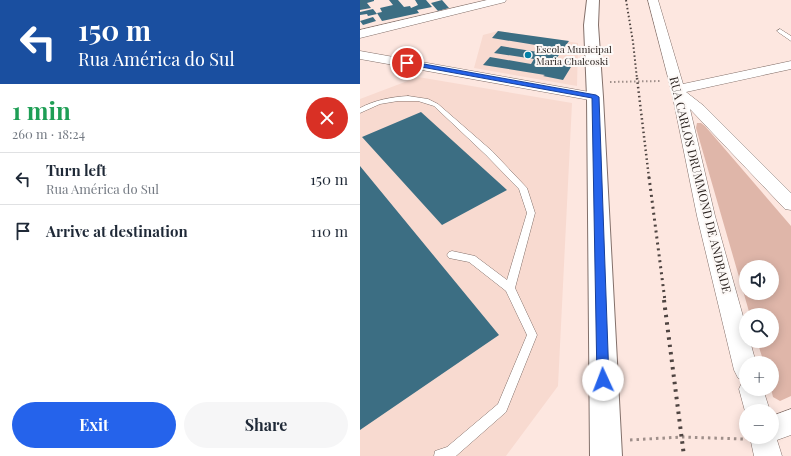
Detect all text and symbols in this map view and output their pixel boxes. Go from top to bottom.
text: 150 m [78,11,151,48]
icon: left [12,16,64,68]
place label: Escola Municipal Maria Chalcoski [536,42,612,68]
pin [390,46,424,80]
text: Rua América do Sul [78,47,235,71]
marker: Escola Municipal Maria Chalcoski [523,50,533,60]
icon: arrive [396,52,418,74]
street label: RUA CARLOS DRUMMOND DE ANDRADE [666,75,736,295]
text: 1 min [12,94,71,126]
button: close [306,97,348,139]
text: 260 m · 18:24 [12,125,85,142]
text: Turn left [46,160,107,180]
icon: left [12,168,34,190]
text: 150 m [310,169,348,189]
text: Rua América do Sul [46,180,159,197]
icon: arrive [12,220,34,242]
text: Arrive at destination [46,221,188,241]
text: 110 m [311,221,348,241]
map controls [739,260,779,444]
button: sound [739,260,779,300]
button: search [739,308,779,348]
button: + [739,356,779,396]
position arrow [582,359,624,401]
button: Exit [12,402,176,448]
button: Share [184,402,348,448]
button: − [739,404,779,444]

